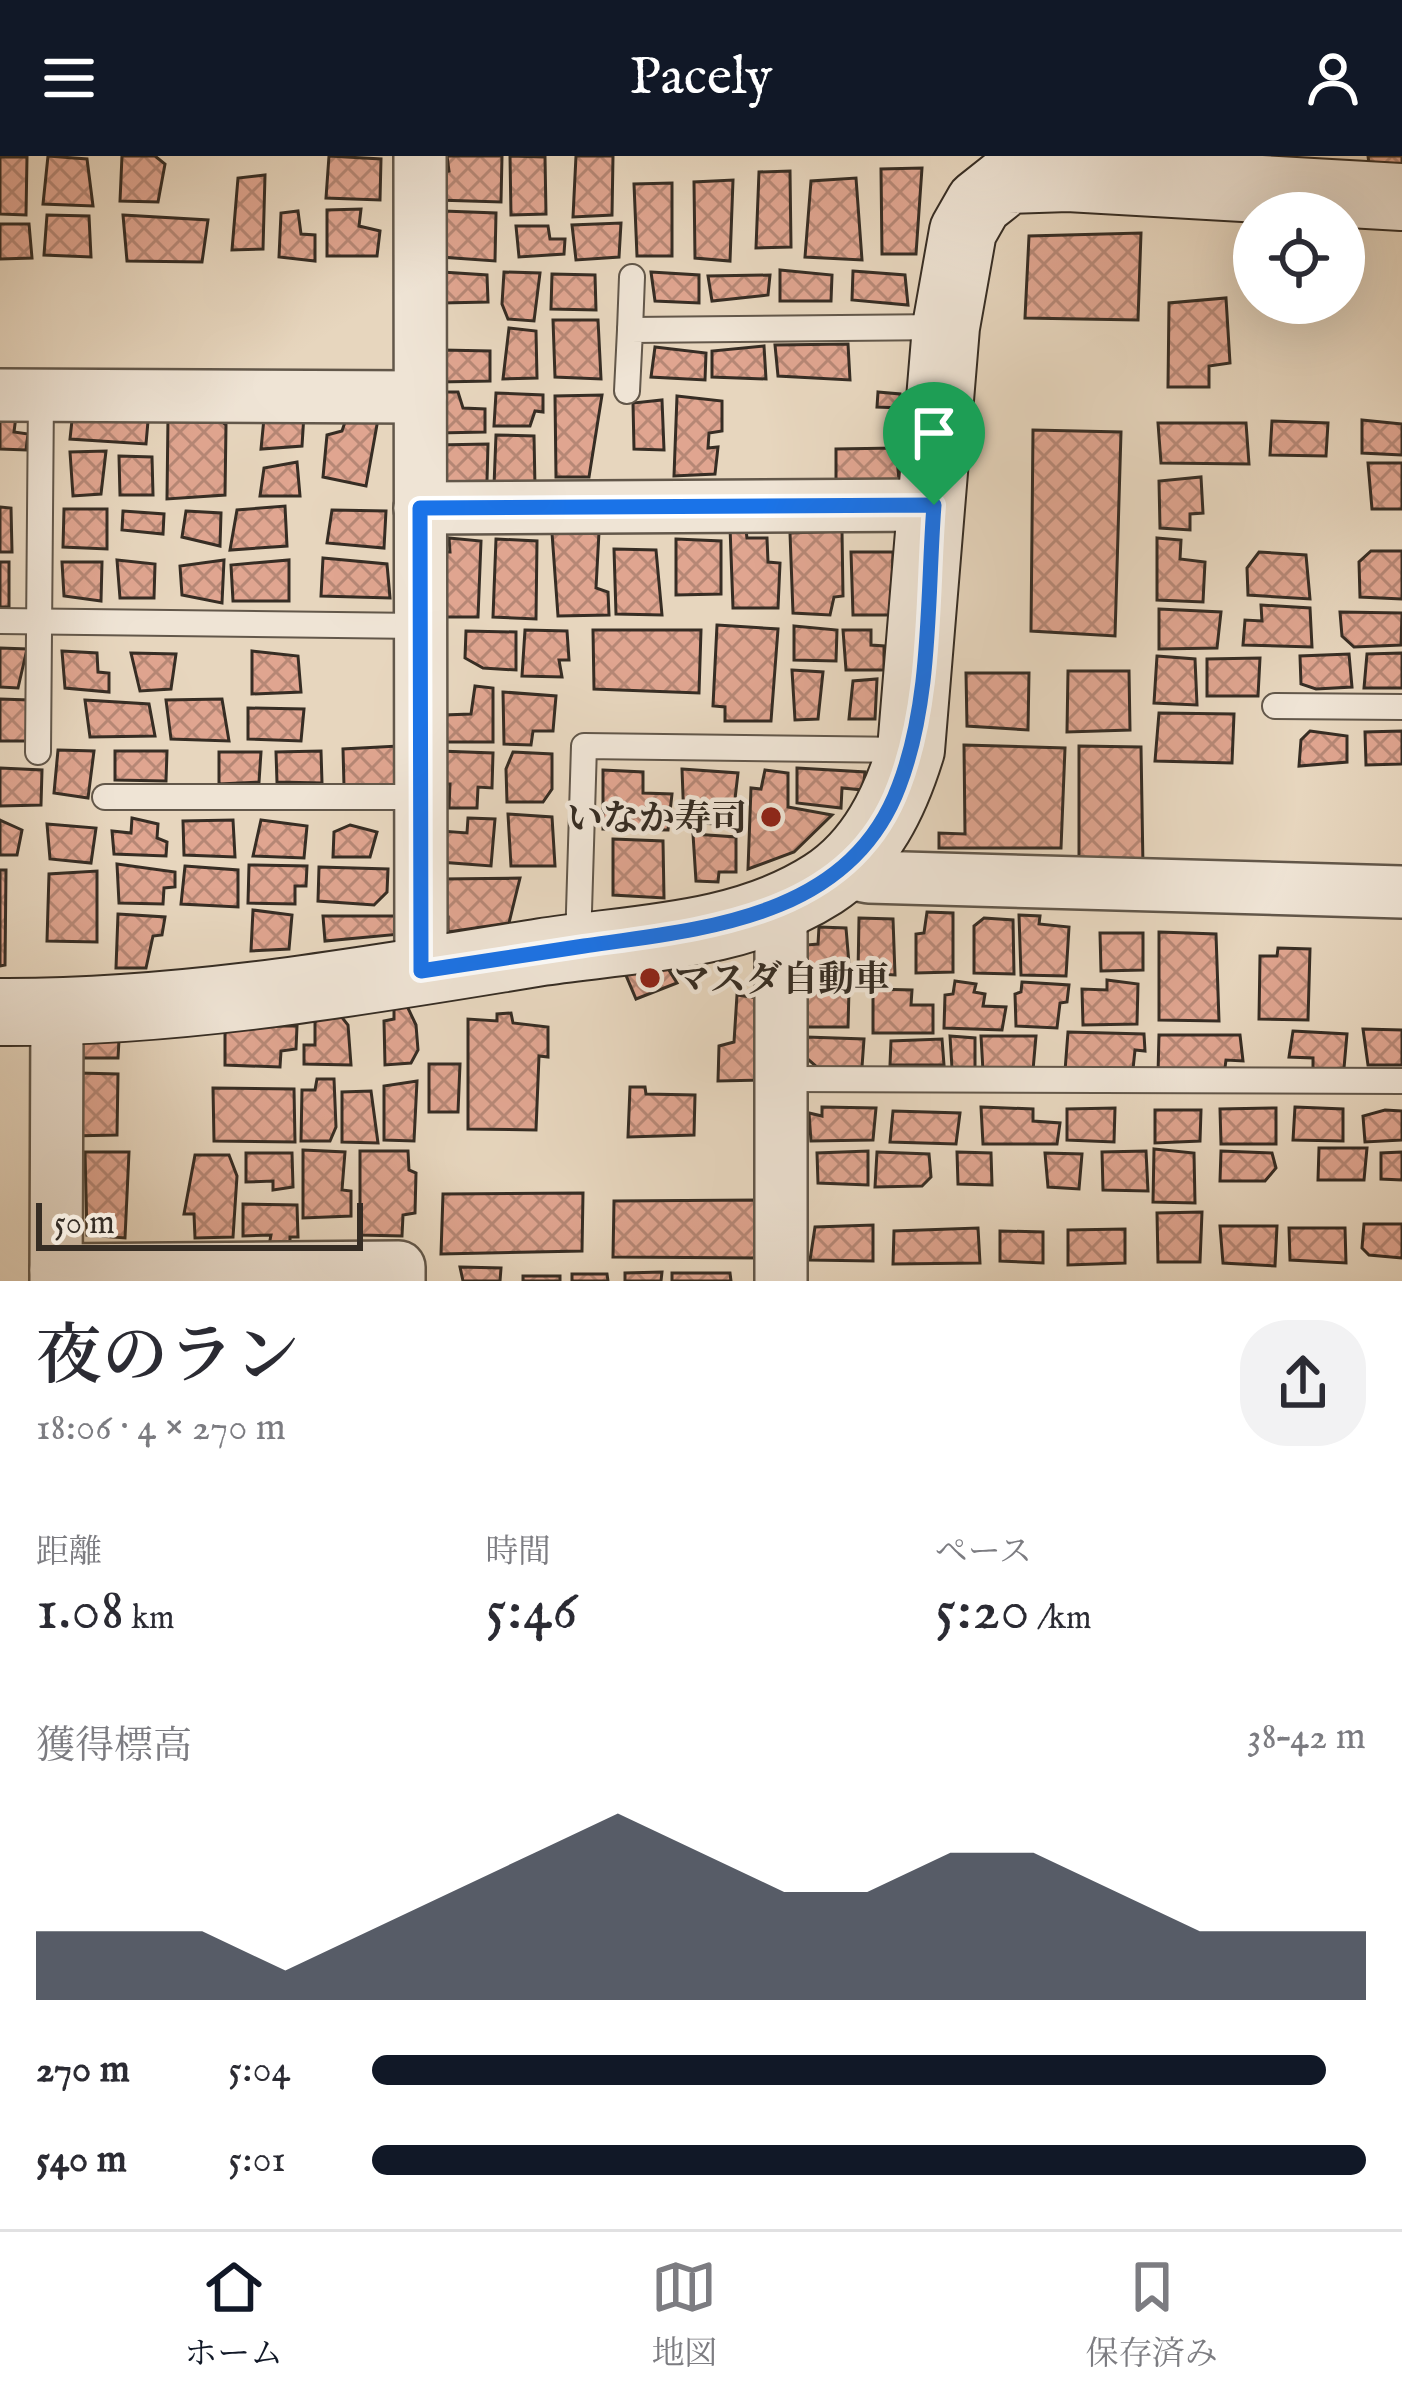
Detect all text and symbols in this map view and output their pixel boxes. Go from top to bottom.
text: Pacely [630,44,772,113]
icon: menu [36,45,102,111]
icon: person [1300,45,1366,111]
map controls [1233,192,1365,324]
button: locate [1233,192,1365,324]
pin [883,382,985,505]
icon: arrive [901,400,967,466]
place label: いなか寿司 [567,797,747,843]
marker: いなか寿司 [758,804,784,830]
place label: マスダ自動車 [674,958,890,1004]
marker: マスダ自動車 [637,965,663,991]
scale bar [36,1197,363,1250]
text: 50 m [54,1203,115,1245]
text: 夜のラン [36,1317,300,1401]
button: share [1240,1320,1366,1446]
text: 18:06 · 4 × 270 m [36,1404,286,1453]
text: 距離 [36,1532,102,1574]
text: 時間 [485,1532,551,1574]
text: ペース [935,1532,1032,1574]
text: 1.08 [36,1574,124,1650]
text: 5:46 [485,1574,578,1650]
text: 5:20 [935,1574,1030,1650]
text: km [124,1598,175,1640]
text: /km [1030,1598,1091,1640]
text: 38–42 m [1247,1713,1366,1762]
text: 獲得標高 [36,1723,192,1772]
text: 270 m [36,2046,130,2095]
text: 5:04 [228,2046,291,2095]
text: 540 m [36,2136,127,2185]
text: 5:01 [228,2136,286,2185]
tab: ホーム [184,2254,283,2376]
tab: 地図 [651,2254,717,2376]
tab: 保存済み [1086,2254,1218,2376]

